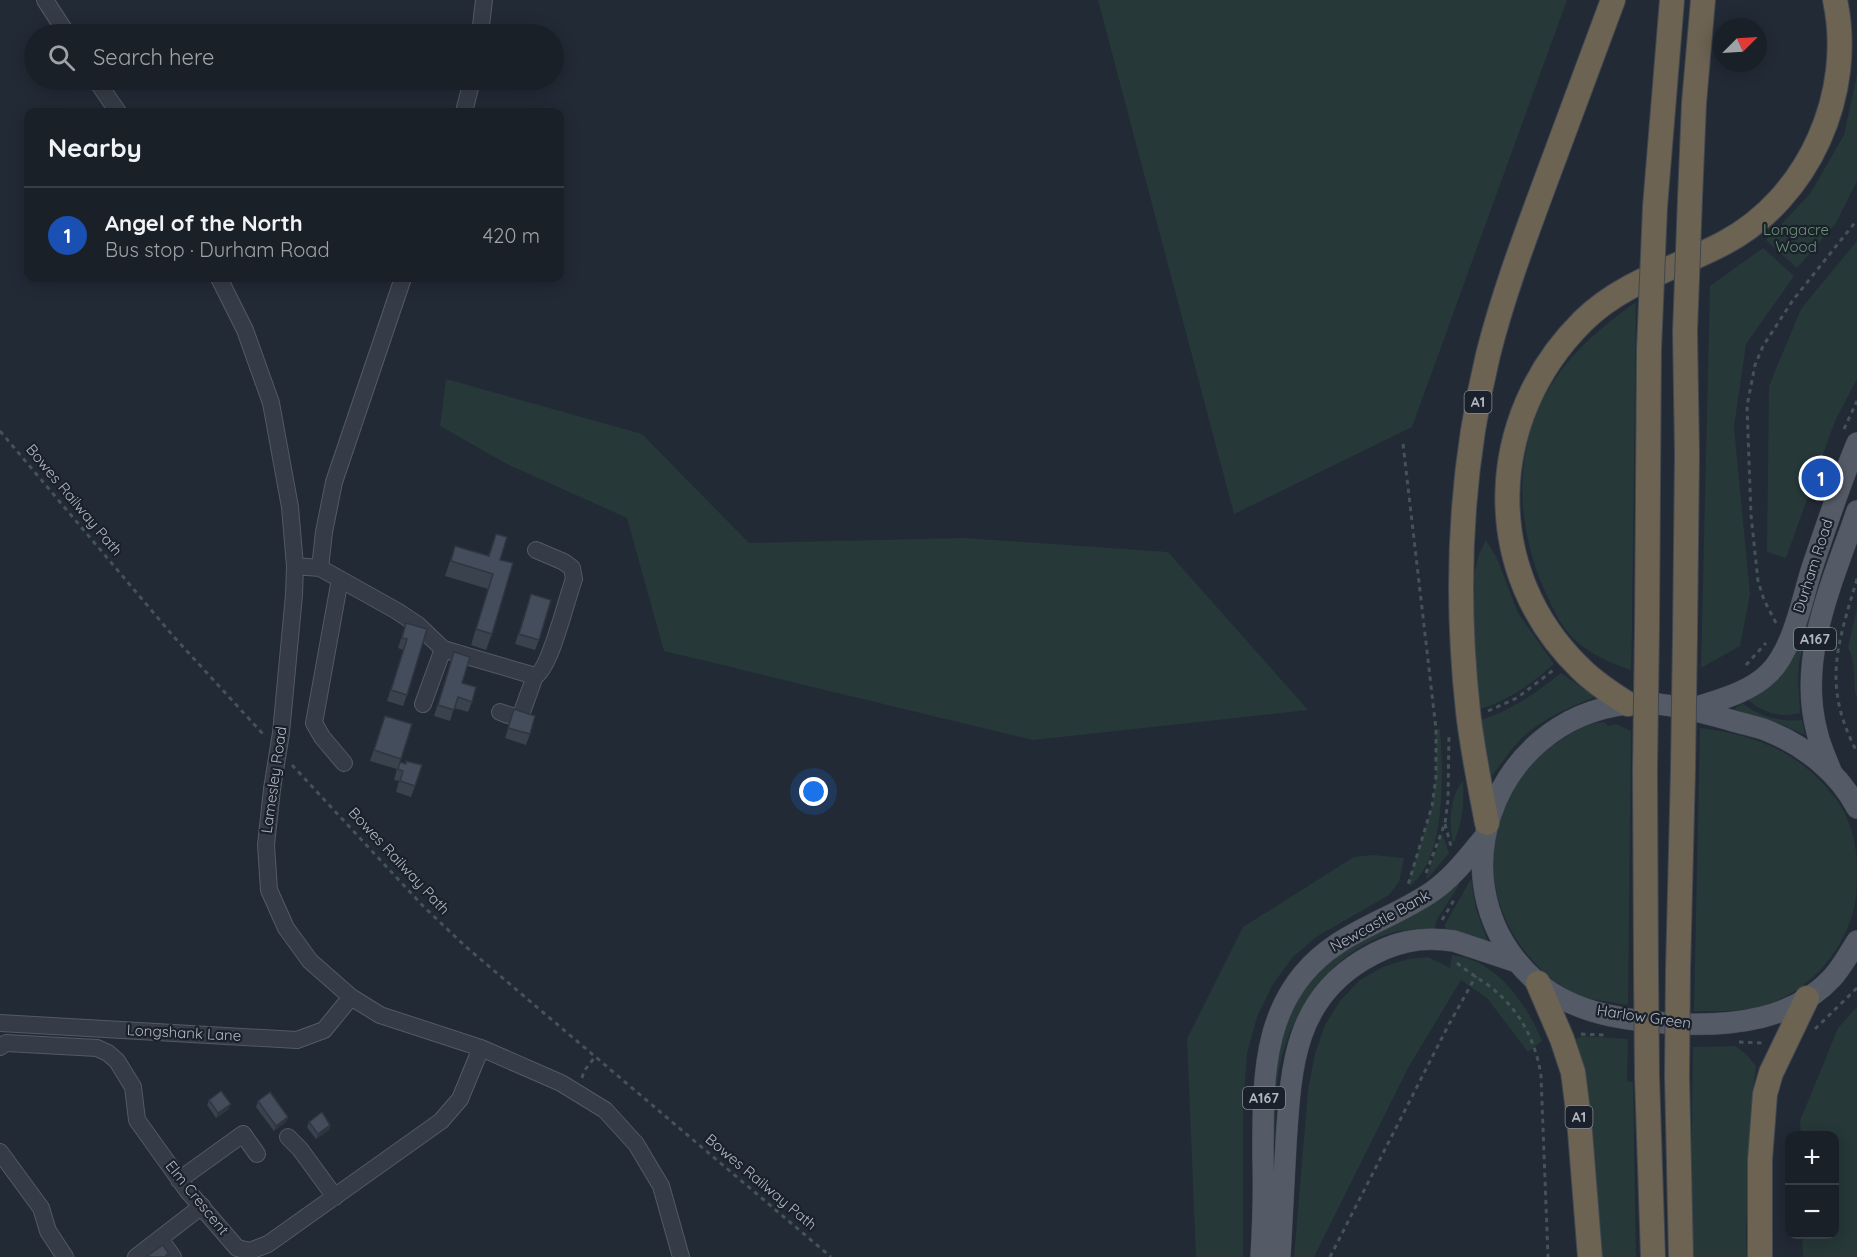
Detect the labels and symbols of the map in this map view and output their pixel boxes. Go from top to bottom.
north arrow [1713,18,1767,72]
park label: Longacre Wood [1763,220,1829,256]
road number: A1 [1464,391,1492,413]
street label: Bowes Railway Path [22,440,127,559]
pin: 1 [1802,456,1840,500]
street label: Durham Road [1788,516,1837,615]
road number: A167 [1794,628,1836,650]
street label: Lamesley Road [257,725,290,835]
your location [799,777,828,806]
street label: Bowes Railway Path [345,803,454,918]
street label: Newcastle Bank [1327,885,1433,956]
street label: Harlow Green [1596,1000,1692,1033]
street label: Longshank Lane [126,1020,242,1045]
road number: A167 [1243,1087,1285,1109]
road number: A1 [1566,1106,1592,1128]
street label: Bowes Railway Path [702,1129,821,1234]
street label: Elm Crescent [162,1157,233,1239]

